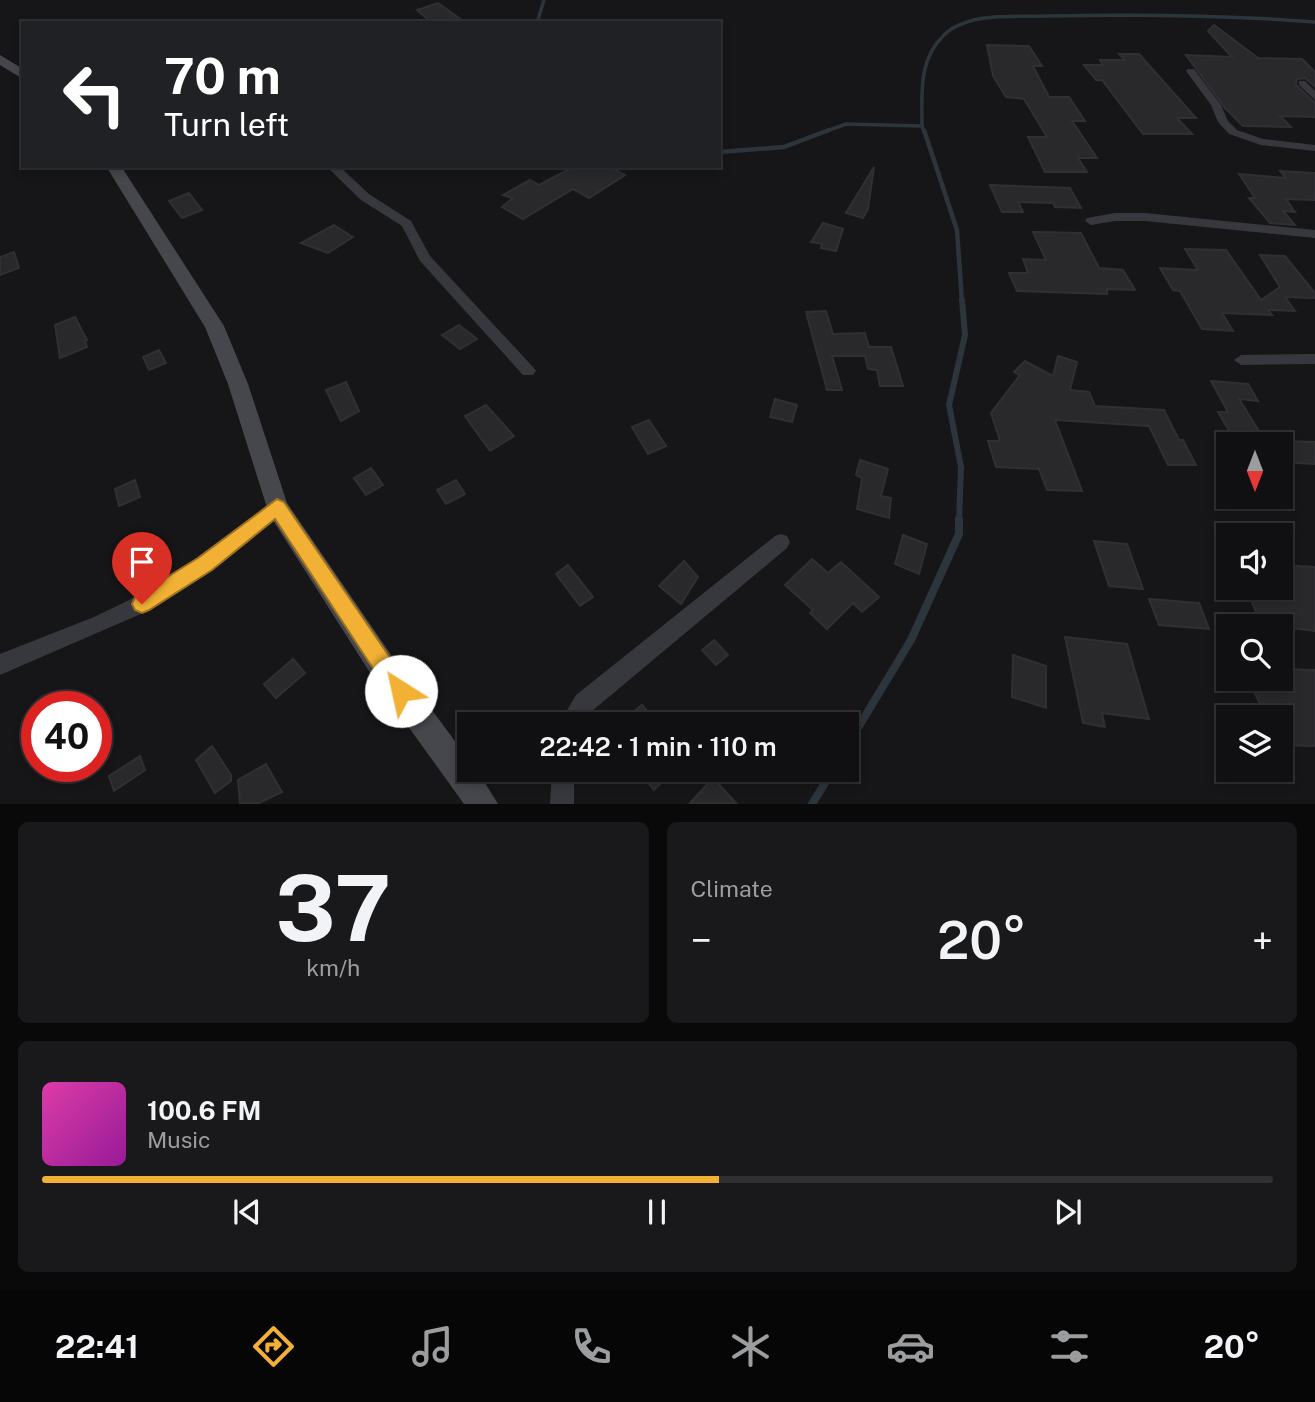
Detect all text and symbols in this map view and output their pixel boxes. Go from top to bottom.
text: 70 m [164,47,281,105]
icon: left [49,49,140,140]
text: Turn left [164,106,289,143]
north arrow [1216,432,1293,509]
map controls [1216,432,1293,782]
button: sound [1216,523,1293,600]
pin [112,532,172,604]
icon: arrive [123,543,161,581]
button: search [1216,614,1293,691]
position arrow [364,654,438,728]
speed limit sign: 40 [21,691,112,782]
button: layers [1216,705,1293,782]
text: 22:42 · 1 min · 110 m [539,731,777,762]
text: 37 [275,855,391,961]
text: Climate [691,875,773,902]
text: 20° [937,910,1026,971]
text: − [691,918,712,963]
text: + [1252,918,1273,963]
text: km/h [306,954,360,981]
text: 100.6 FM [147,1095,261,1126]
text: Music [147,1126,211,1153]
icon: previous [228,1193,266,1231]
icon: pause [638,1193,676,1231]
icon: next [1049,1193,1087,1231]
icon: directions [249,1322,298,1371]
icon: music [408,1322,457,1371]
icon: phone [567,1322,616,1371]
icon: climate [726,1322,775,1371]
icon: car [886,1322,935,1371]
icon: filters [1045,1322,1094,1371]
text: 22:41 [55,1328,139,1365]
text: 20° [1204,1328,1260,1365]

